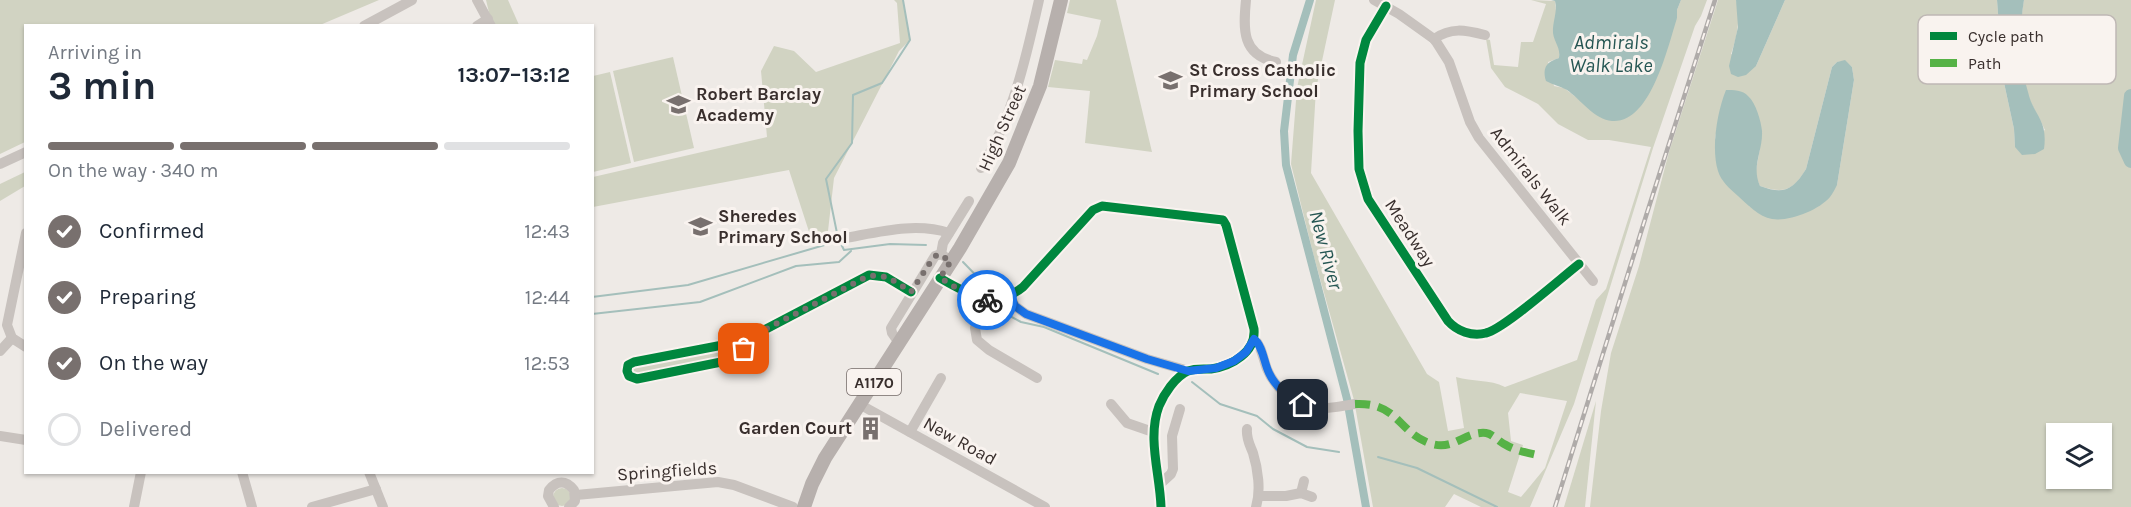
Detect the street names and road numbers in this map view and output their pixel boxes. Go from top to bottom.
street label: High Street [973,81,1031,175]
street label: Admirals Walk [1486,122,1576,230]
street label: Meadway [1380,195,1440,272]
road number: A1170 [847,369,901,395]
street label: New Road [920,412,1000,470]
street label: Springfields [616,457,718,485]

